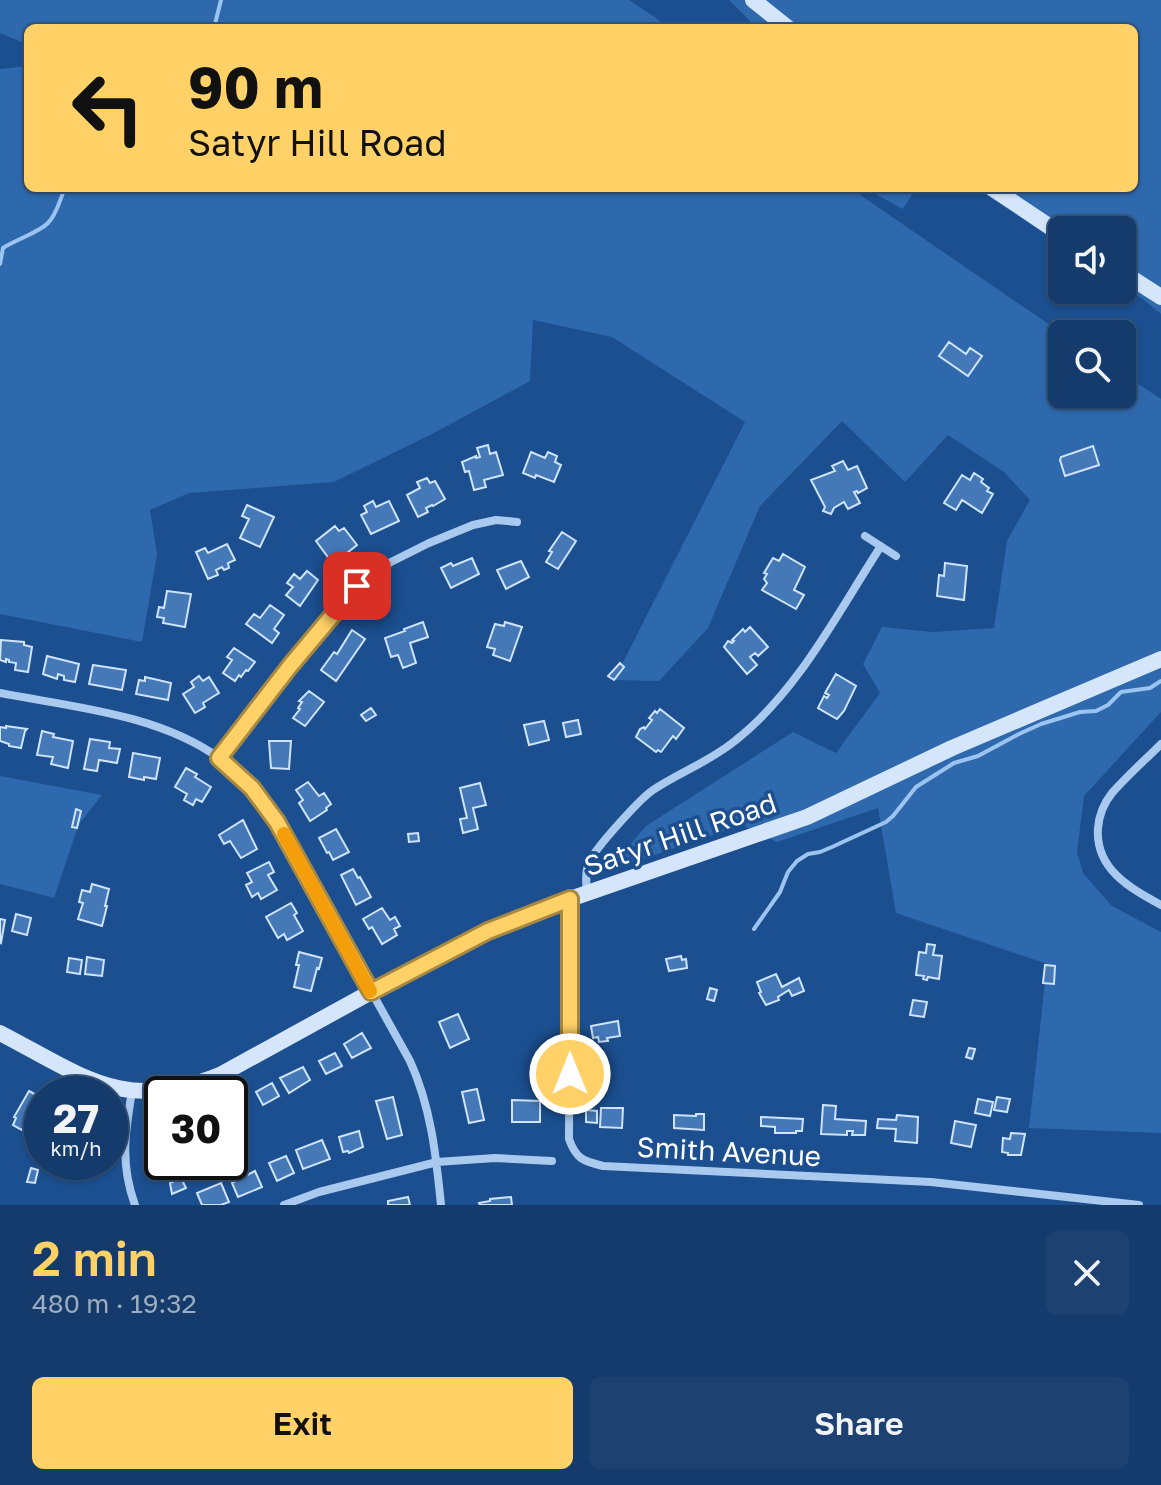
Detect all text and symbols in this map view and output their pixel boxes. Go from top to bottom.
text: 90 m [188,53,323,120]
icon: left [56,56,160,160]
text: Satyr Hill Road [188,121,447,164]
map controls [1048,216,1136,408]
button: sound [1048,216,1136,304]
button: search [1048,320,1136,408]
pin [323,552,391,620]
icon: arrive [335,564,379,608]
street label: Satyr Hill Road [580,786,780,882]
position arrow [528,1032,612,1116]
speed limit sign: 30 [144,1076,248,1180]
text: 27 [53,1094,99,1142]
street label: Smith Avenue [636,1130,822,1172]
text: km/h [51,1136,101,1160]
text: 2 min [32,1229,157,1287]
button: close [1045,1231,1129,1315]
text: 480 m · 19:32 [32,1288,197,1319]
button: Exit [32,1377,573,1469]
button: Share [589,1377,1129,1469]

